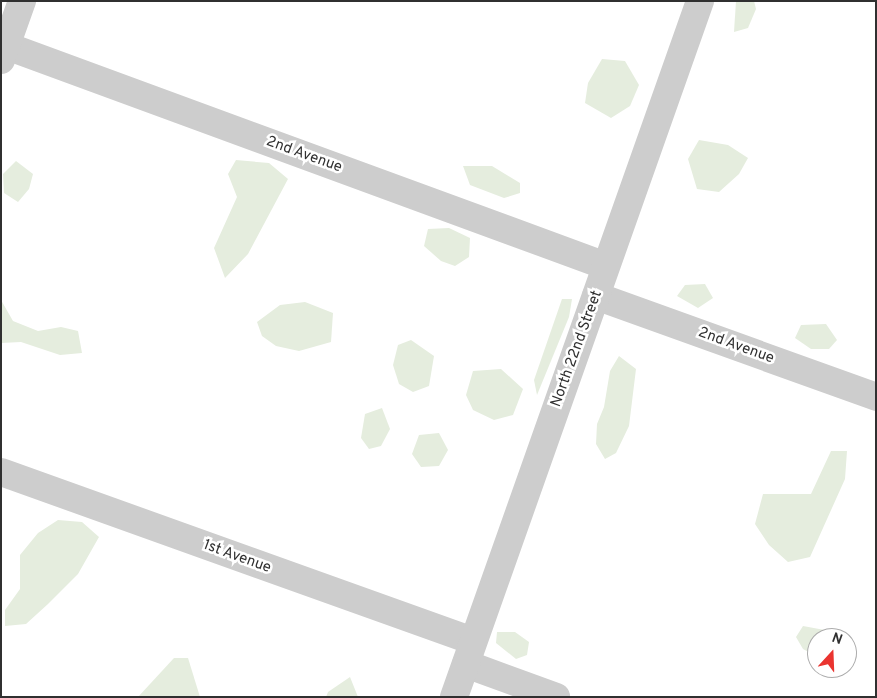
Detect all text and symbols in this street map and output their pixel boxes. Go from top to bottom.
street label: 2nd Avenue [263,133,345,177]
street label: North 22nd Street [548,288,606,410]
street label: 2nd Avenue [695,324,777,368]
street label: 1st Avenue [200,536,274,578]
north arrow [807,628,857,678]
text: N [829,630,845,649]

